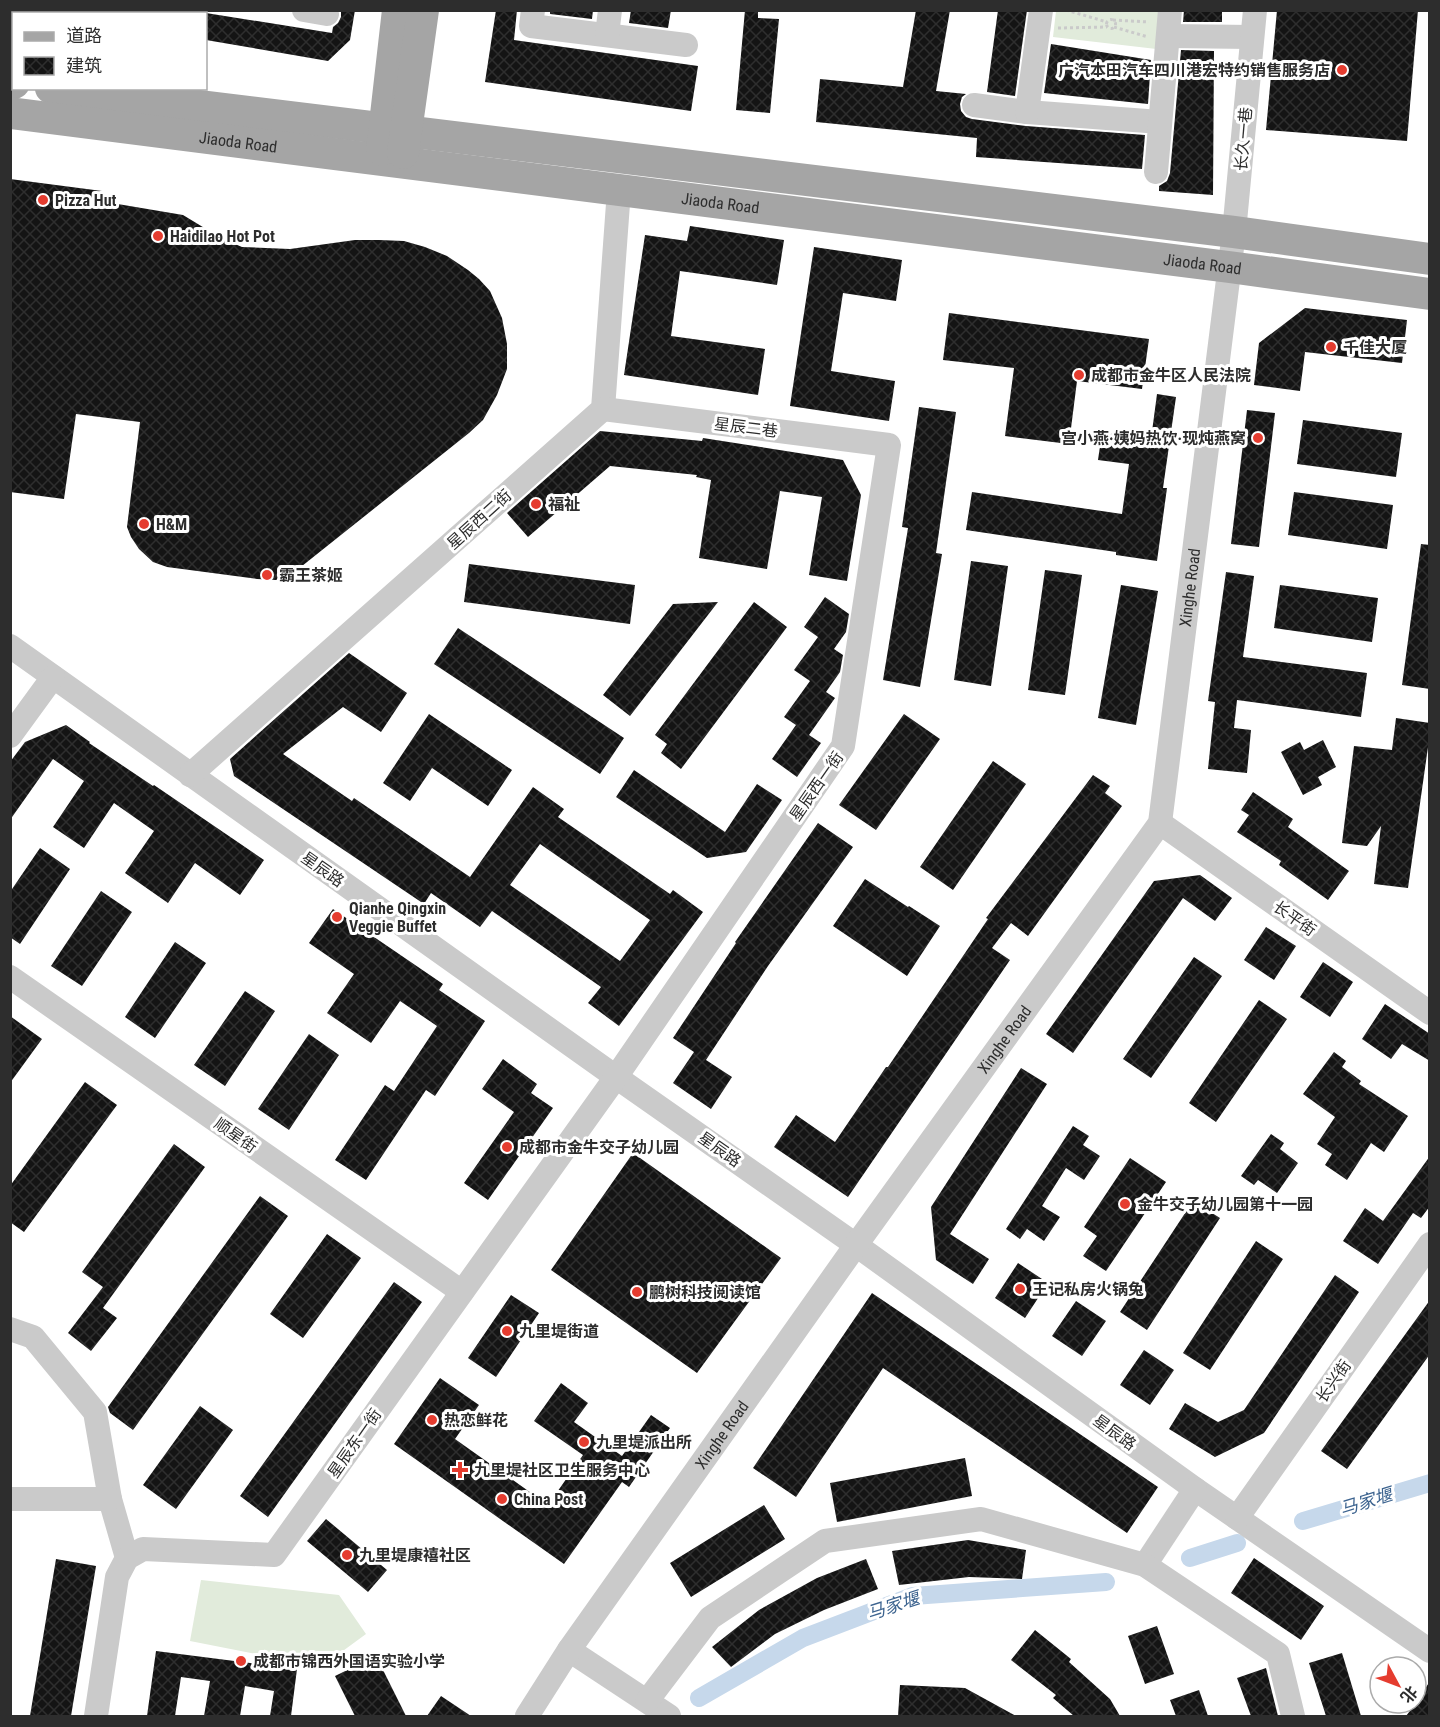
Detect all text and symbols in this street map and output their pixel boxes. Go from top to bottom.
legend [12,12,207,90]
text: 道路 [66,25,102,46]
text: 建筑 [66,55,102,76]
place label: 广汽本田汽车四川港宏特约销售服务店 [1058,61,1330,80]
marker: 广汽本田汽车四川港宏特约销售服务店 [1335,63,1349,77]
street label: 长久一巷 [1231,106,1256,172]
street label: Jiaoda Road [198,128,278,157]
street label: Jiaoda Road [680,189,760,218]
place label: Pizza Hut [55,191,117,210]
marker: Pizza Hut [36,193,50,207]
place label: Haidilao Hot Pot [170,227,275,246]
marker: Haidilao Hot Pot [151,229,165,243]
street label: Jiaoda Road [1162,250,1243,279]
place label: 千佳大厦 [1343,338,1407,357]
marker: 千佳大厦 [1324,340,1338,354]
place label: 成都市金牛区人民法院 [1091,366,1251,385]
marker: 成都市金牛区人民法院 [1072,368,1086,382]
street label: 星辰二巷 [713,414,779,441]
place label: 宫小燕·姨妈热饮·现炖燕窝 [1061,429,1246,448]
marker: 宫小燕·姨妈热饮·现炖燕窝 [1251,431,1265,445]
street label: 星辰西二街 [443,486,515,553]
place label: 福祉 [548,495,580,514]
marker: 福祉 [529,497,543,511]
place label: H&M [156,515,187,534]
marker: H&M [137,517,151,531]
street label: Xinghe Road [1176,547,1204,628]
place label: 霸王茶姬 [279,566,343,585]
marker: 霸王茶姬 [260,568,274,582]
street label: 星辰西一街 [786,748,847,825]
street label: 星辰路 [298,848,348,891]
street label: 长平街 [1270,897,1320,940]
place label: Qianhe Qingxin Veggie Buffet [349,899,446,936]
marker: Qianhe Qingxin Veggie Buffet [330,910,344,924]
street label: Xinghe Road [974,1002,1035,1077]
street label: 顺星街 [211,1114,261,1157]
street label: 星辰路 [695,1128,745,1171]
place label: 成都市金牛交子幼儿园 [519,1138,679,1157]
marker: 成都市金牛交子幼儿园 [500,1140,514,1154]
place label: 金牛交子幼儿园第十一园 [1137,1195,1313,1214]
marker: 金牛交子幼儿园第十一园 [1118,1197,1132,1211]
place label: 王记私房火锅兔 [1032,1280,1144,1299]
marker: 王记私房火锅兔 [1013,1282,1027,1296]
place label: 鹏树科技阅读馆 [649,1283,761,1302]
marker: 鹏树科技阅读馆 [630,1285,644,1299]
place label: 九里堤街道 [519,1322,599,1341]
marker: 九里堤街道 [500,1324,514,1338]
street label: 长兴街 [1312,1356,1355,1406]
street label: Xinghe Road [691,1397,753,1473]
street label: 星辰东一街 [324,1405,385,1482]
place label: 热恋鲜花 [444,1411,508,1430]
street label: 星辰路 [1090,1411,1140,1454]
marker: 热恋鲜花 [425,1413,439,1427]
place label: 九里堤派出所 [596,1433,692,1452]
marker: 九里堤派出所 [577,1435,591,1449]
marker: 九里堤社区卫生服务中心 [451,1461,469,1479]
place label: 九里堤社区卫生服务中心 [474,1461,650,1480]
water label: 马家堰 [1337,1483,1398,1519]
place label: China Post [514,1490,583,1509]
marker: China Post [495,1492,509,1506]
place label: 九里堤康禧社区 [359,1546,471,1565]
marker: 九里堤康禧社区 [340,1548,354,1562]
water label: 马家堰 [864,1586,925,1624]
place label: 成都市锦西外国语实验小学 [253,1652,445,1671]
marker: 成都市锦西外国语实验小学 [234,1654,248,1668]
north arrow [1368,1655,1428,1715]
text: 北 [1397,1682,1421,1707]

